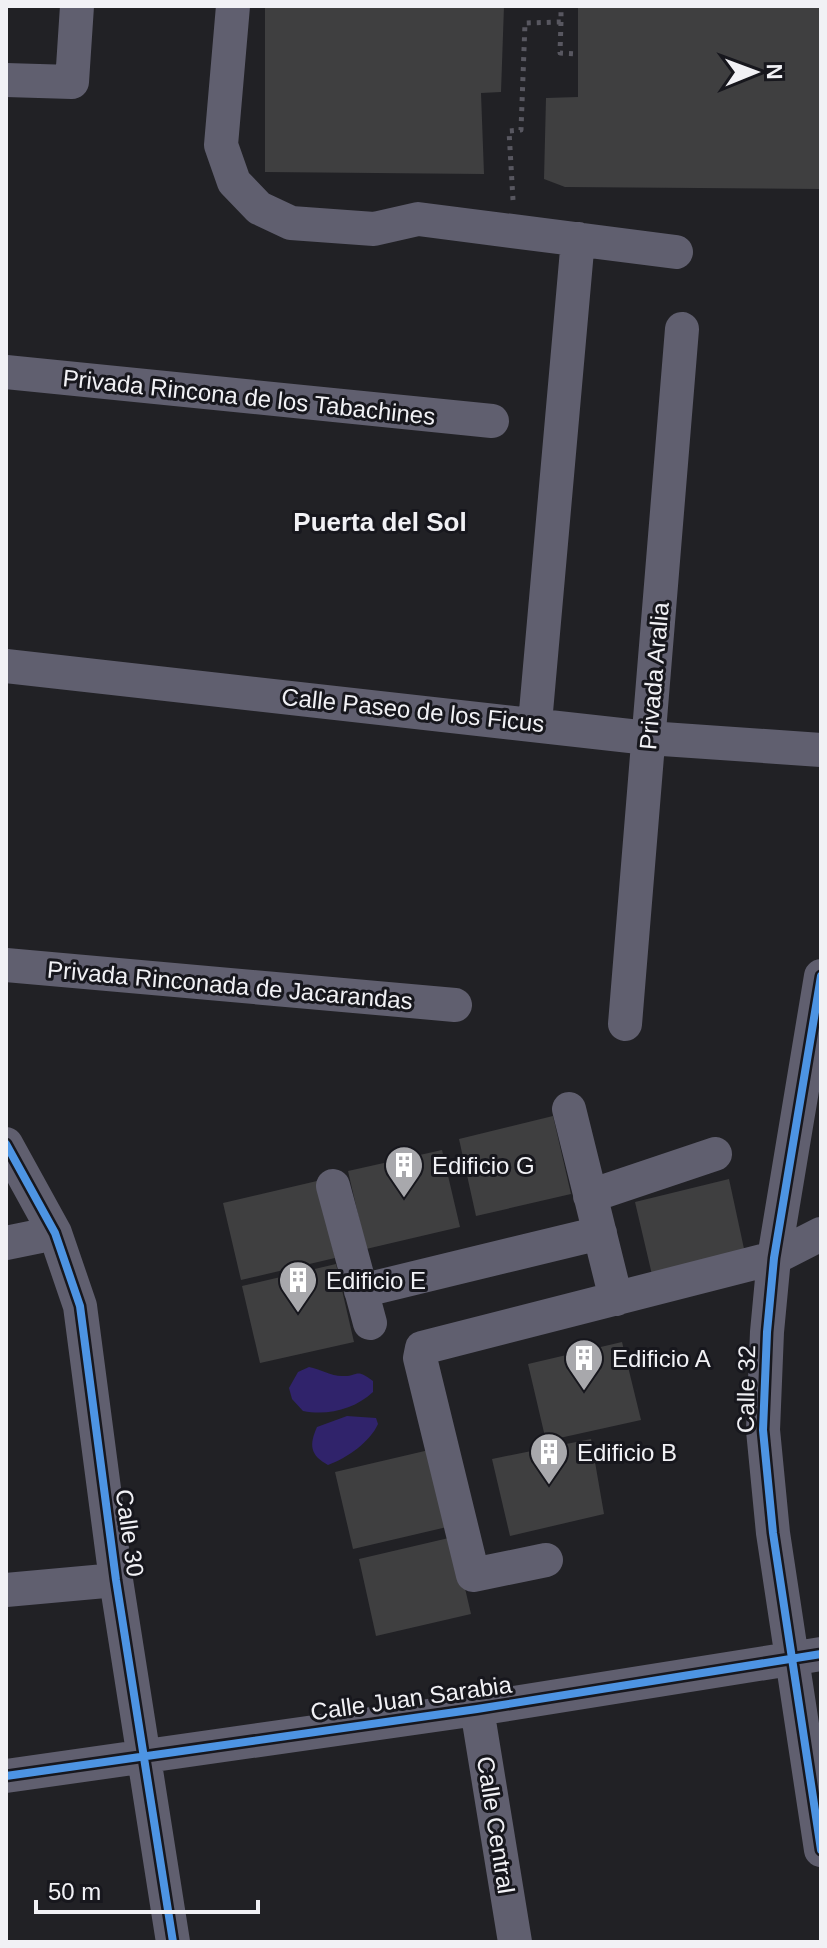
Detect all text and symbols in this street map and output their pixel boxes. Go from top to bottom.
north arrow [715,32,795,112]
text: N [762,63,787,80]
street label: Privada Rincona de los Tabachines [61,364,437,430]
district label: Puerta del Sol [293,507,467,537]
street label: Privada Aralia [634,600,674,751]
street label: Calle Paseo de los Ficus [280,683,546,737]
street label: Privada Rinconada de Jacarandas [46,956,414,1014]
building icon: Edificio G [383,1144,425,1199]
place label: Edificio G [432,1152,535,1179]
building icon: Edificio E [277,1259,319,1314]
place label: Edificio E [326,1267,426,1294]
building icon: Edificio A [563,1337,605,1392]
place label: Edificio A [612,1345,711,1372]
street label: Calle 32 [732,1345,760,1433]
building icon: Edificio B [528,1431,570,1486]
place label: Edificio B [577,1439,677,1466]
street label: Calle 30 [111,1488,149,1578]
street label: Calle Juan Sarabia [309,1670,514,1725]
street label: Calle Central [472,1754,520,1896]
scale bar [36,1864,258,1914]
text: 50 m [48,1878,101,1905]

